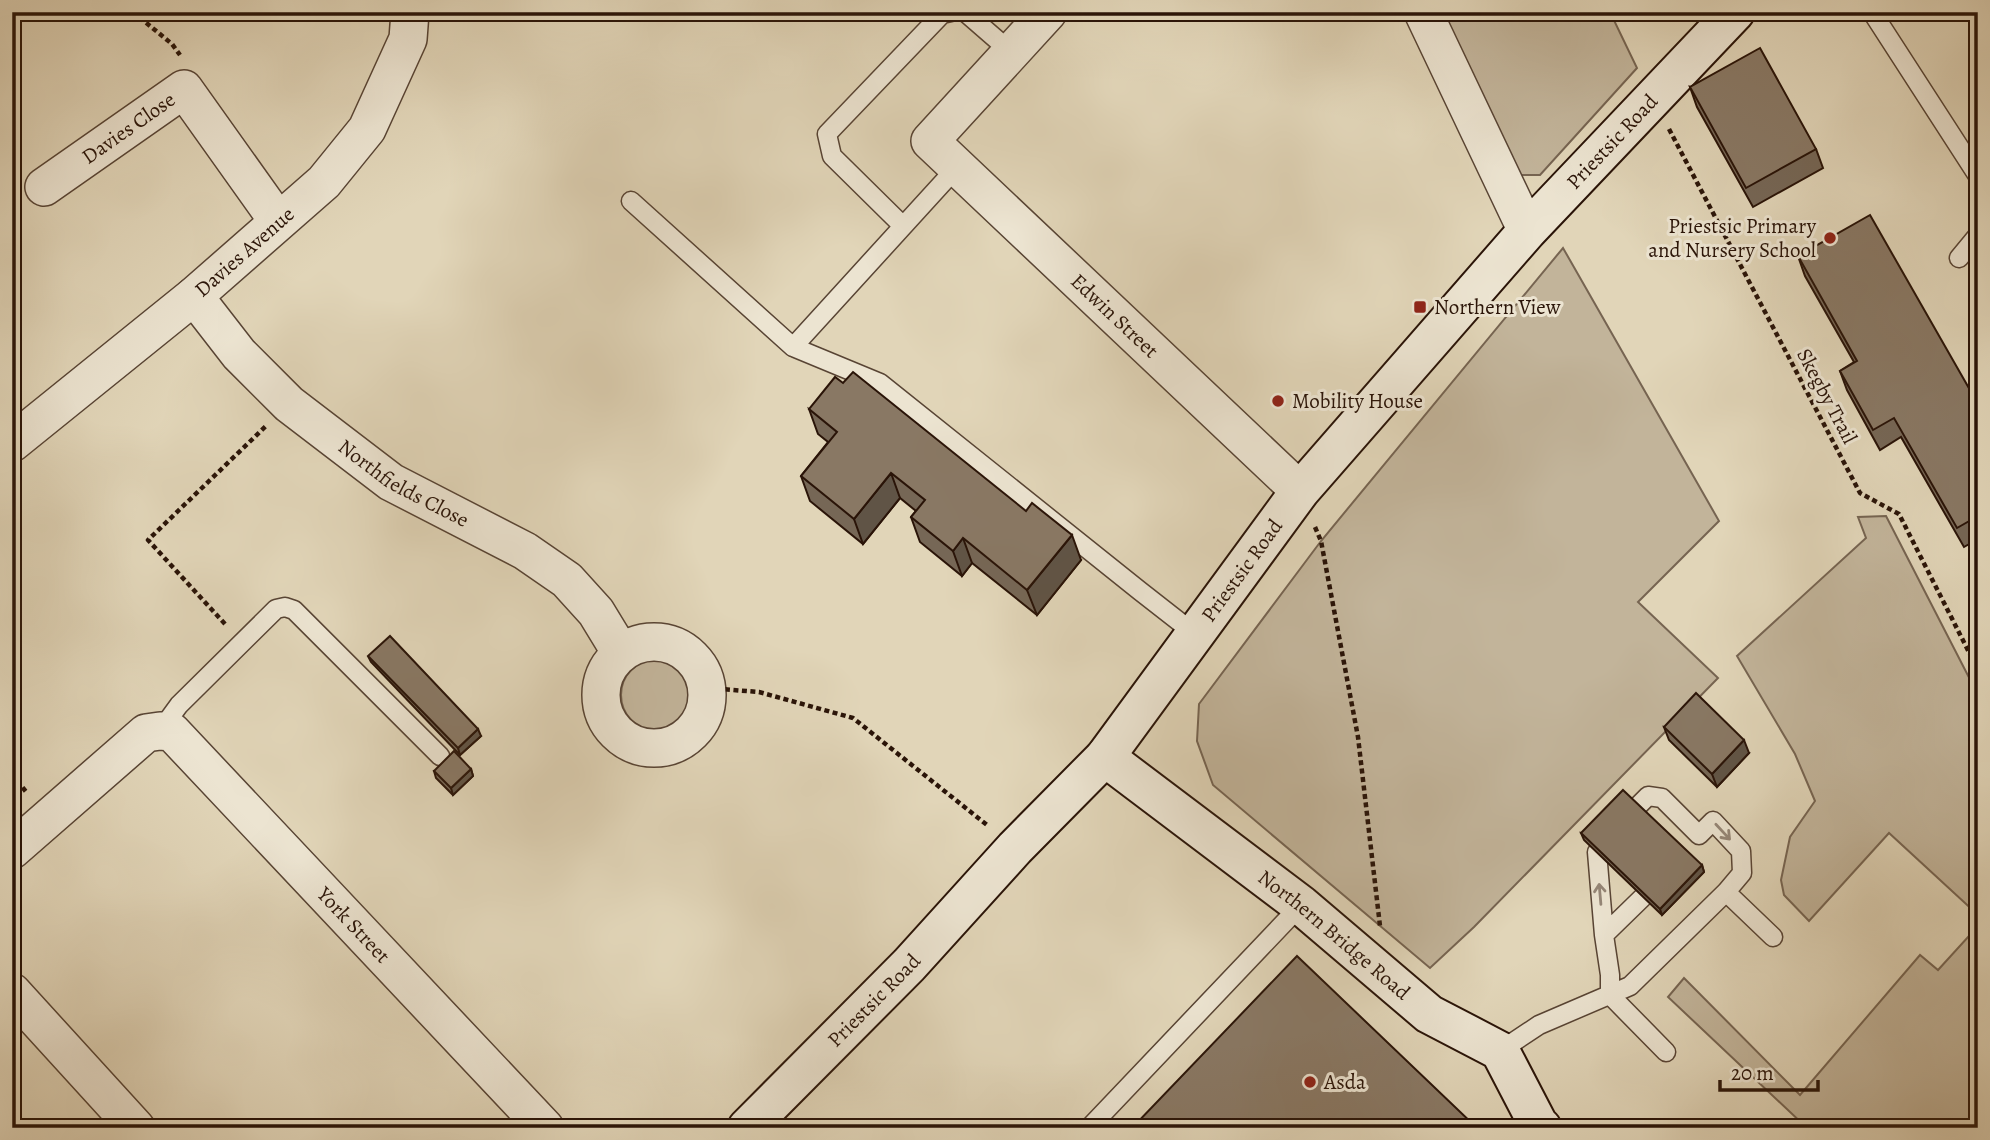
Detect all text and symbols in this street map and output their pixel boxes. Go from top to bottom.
street label: Davies Close [76,85,181,170]
street label: Priestsic Road [1560,87,1664,195]
street label: Davies Avenue [189,200,300,303]
place label: Priestsic Primary and Nursery School [1648,212,1817,264]
marker: Priestsic Primary and Nursery School [1822,230,1838,246]
street label: Edwin Street [1065,267,1165,364]
place label: Northern View [1434,293,1561,321]
marker: Northern View [1412,299,1428,315]
street label: Skegby Trail [1790,344,1864,448]
place label: Mobility House [1292,387,1423,415]
marker: Mobility House [1270,393,1286,409]
street label: Northfields Close [333,433,474,534]
street label: Priestsic Road [1195,513,1289,628]
one-way arrow [1715,823,1731,841]
street label: Northern Bridge Road [1252,863,1417,1006]
street label: York Street [310,880,397,969]
one-way arrow [1593,883,1606,905]
street label: Priestsic Road [821,947,927,1053]
scale bar [1720,1049,1818,1093]
text: 20 m [1731,1059,1774,1087]
place label: Asda [1323,1068,1366,1096]
marker: Asda [1302,1074,1318,1090]

